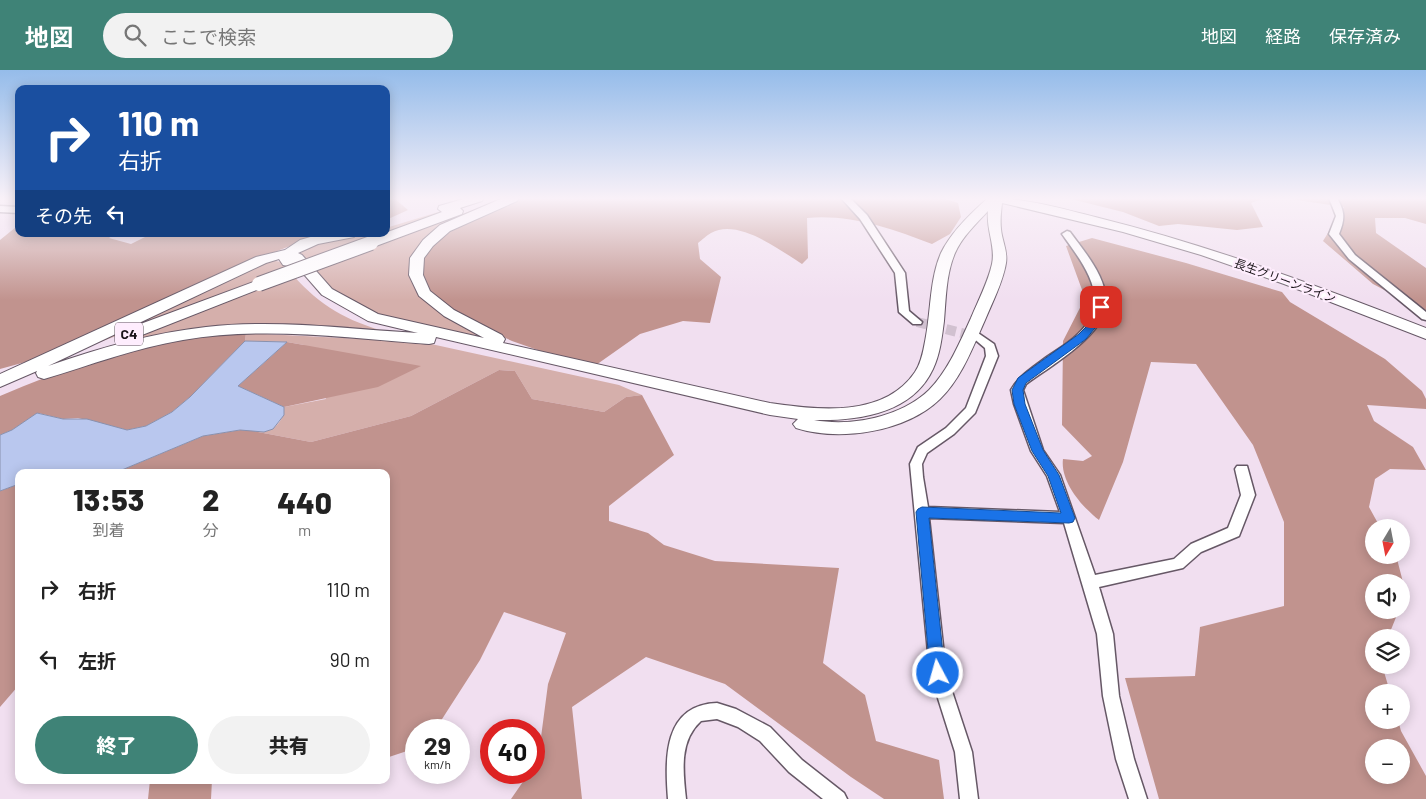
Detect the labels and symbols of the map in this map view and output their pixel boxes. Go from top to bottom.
street label: 長生グリーンライン [1232,255,1338,305]
pin [1080,286,1122,328]
road number: C4 [115,322,143,346]
north arrow [1365,519,1410,564]
position arrow [911,646,963,698]
speed limit sign: 40 [480,719,545,784]

